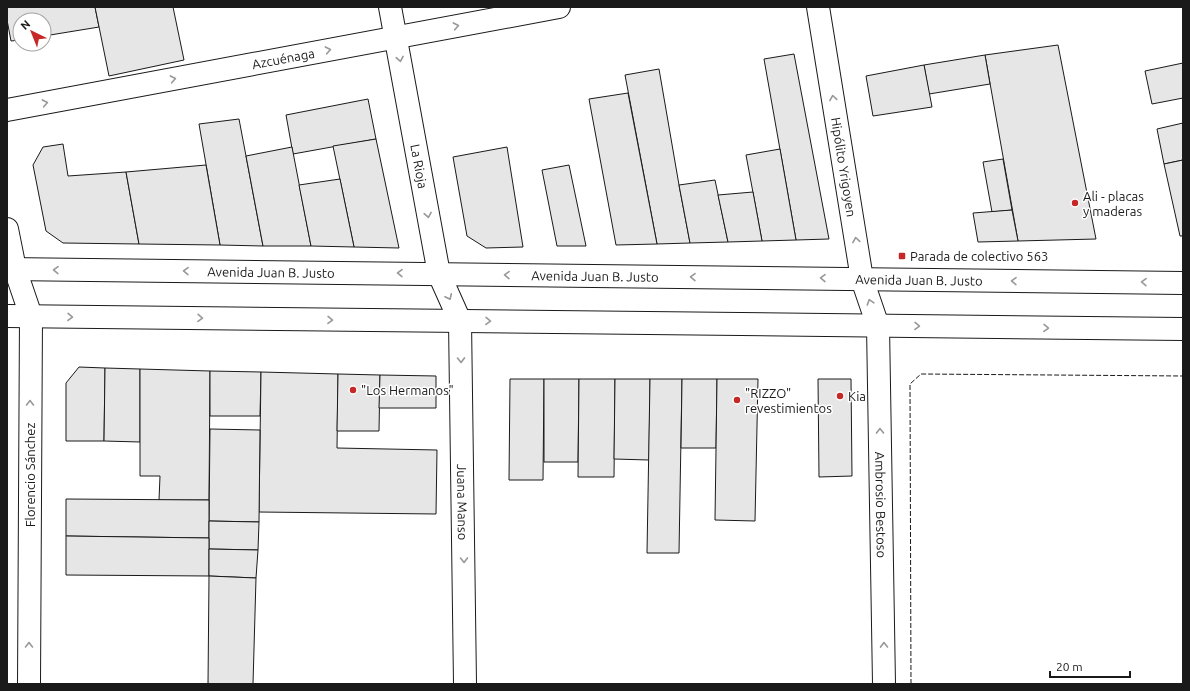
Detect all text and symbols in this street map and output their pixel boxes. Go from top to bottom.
north arrow [12,12,52,52]
text: N [18,17,32,32]
one-way arrow [453,23,459,31]
street label: Azcuénaga [251,46,316,71]
one-way arrow [325,47,332,55]
one-way arrow [395,56,403,62]
one-way arrow [170,76,176,84]
one-way arrow [829,95,838,101]
one-way arrow [42,99,48,108]
street label: Hipólito Yrigoyen [829,116,859,218]
street label: La Rioja [408,143,430,190]
place label: Ali - placas y maderas [1083,189,1144,218]
marker: Ali - placas y maderas [1070,198,1080,208]
one-way arrow [423,211,432,218]
one-way arrow [852,237,861,244]
place label: Parada de colectivo 563 [910,249,1048,263]
marker: Parada de colectivo 563 [897,251,907,261]
street label: Avenida Juan B. Justo [207,264,335,280]
one-way arrow [53,266,59,274]
one-way arrow [183,267,189,275]
street label: Avenida Juan B. Justo [531,268,659,284]
one-way arrow [397,269,403,278]
one-way arrow [504,271,510,279]
street label: Avenida Juan B. Justo [855,272,983,288]
one-way arrow [690,273,696,281]
one-way arrow [820,274,826,283]
one-way arrow [1011,277,1017,285]
one-way arrow [1141,278,1147,286]
one-way arrow [445,294,453,301]
one-way arrow [866,299,875,306]
one-way arrow [67,313,73,321]
one-way arrow [197,314,203,322]
one-way arrow [327,316,333,324]
one-way arrow [485,317,491,325]
one-way arrow [914,322,920,330]
one-way arrow [1043,324,1049,332]
one-way arrow [457,357,465,363]
place label: "Los Hermanos" [361,383,454,397]
marker: "Los Hermanos" [348,385,358,395]
place label: "RIZZO" revestimientos [745,386,832,415]
place label: Kia [848,389,866,403]
marker: Kia [835,391,845,401]
marker: "RIZZO" revestimientos [732,395,742,405]
one-way arrow [26,400,34,406]
street label: Florencio Sánchez [23,423,37,527]
one-way arrow [875,428,884,434]
street label: Ambrosio Bestoso [873,452,889,558]
street label: Juana Manso [455,464,470,540]
one-way arrow [459,557,468,563]
one-way arrow [25,642,33,648]
one-way arrow [880,642,888,648]
scale bar [1050,653,1130,679]
text: 20 m [1056,660,1083,673]

